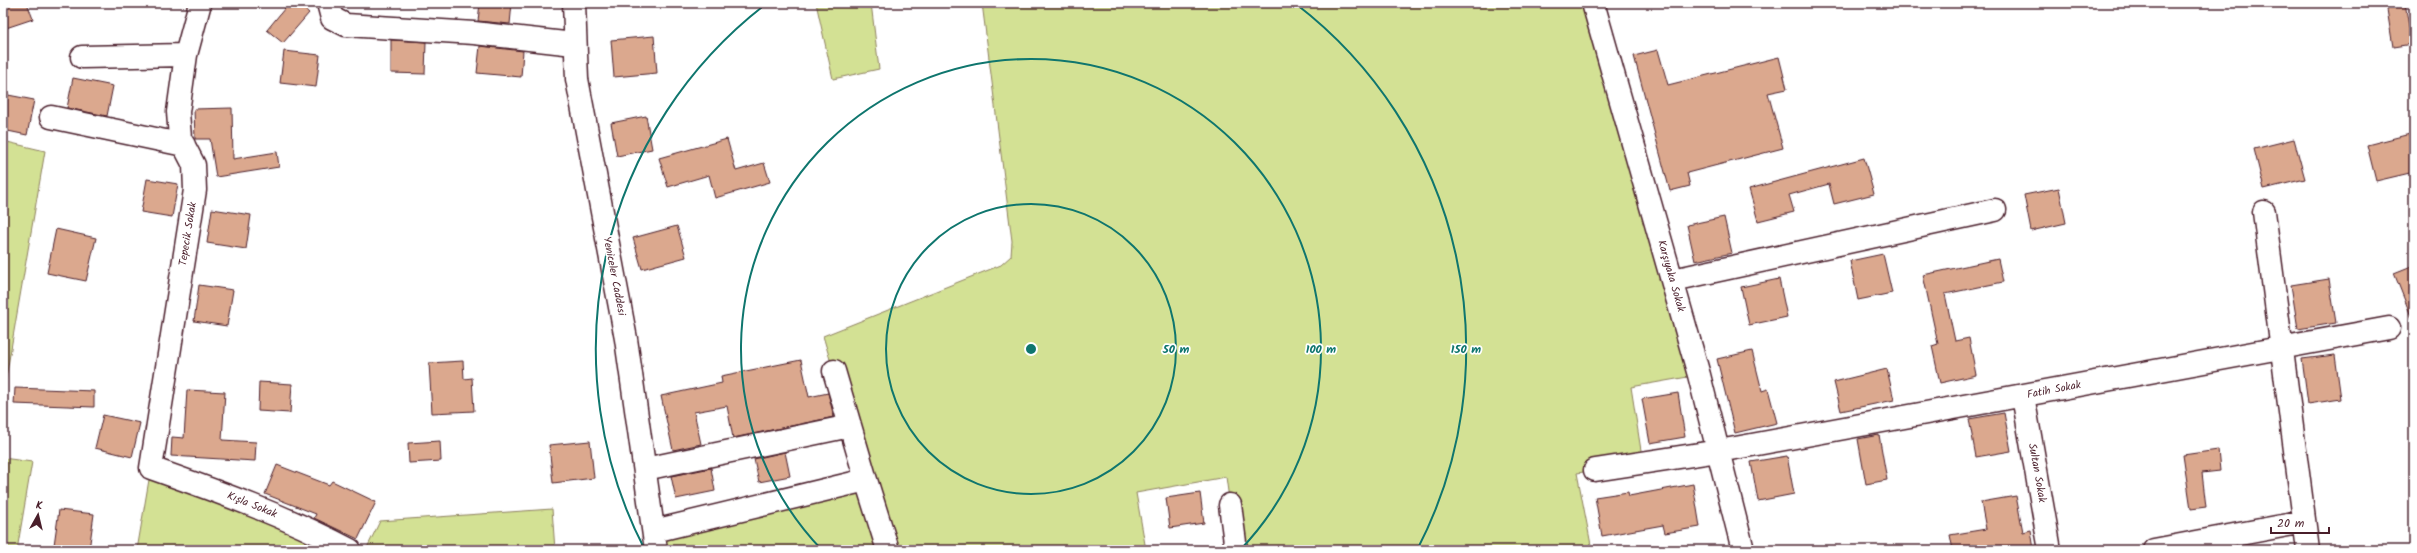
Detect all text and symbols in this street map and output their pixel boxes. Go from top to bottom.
street label: Tepecik Sokak [174,200,202,267]
street label: Yeniceler Caddesi [598,235,631,317]
street label: Karşıyaka Sokak [1652,238,1690,315]
text: 50 m [1162,340,1190,359]
text: 100 m [1306,340,1336,359]
text: 150 m [1451,340,1481,359]
centre of rings [1024,342,1038,356]
street label: Fatih Sokak [2026,376,2083,404]
street label: Sultan Sokak [2023,442,2051,505]
street label: Kışla Sokak [224,487,281,524]
north arrow [18,495,58,535]
text: K [35,497,44,516]
scale bar [2271,509,2329,535]
text: 20 m [2277,514,2305,533]

